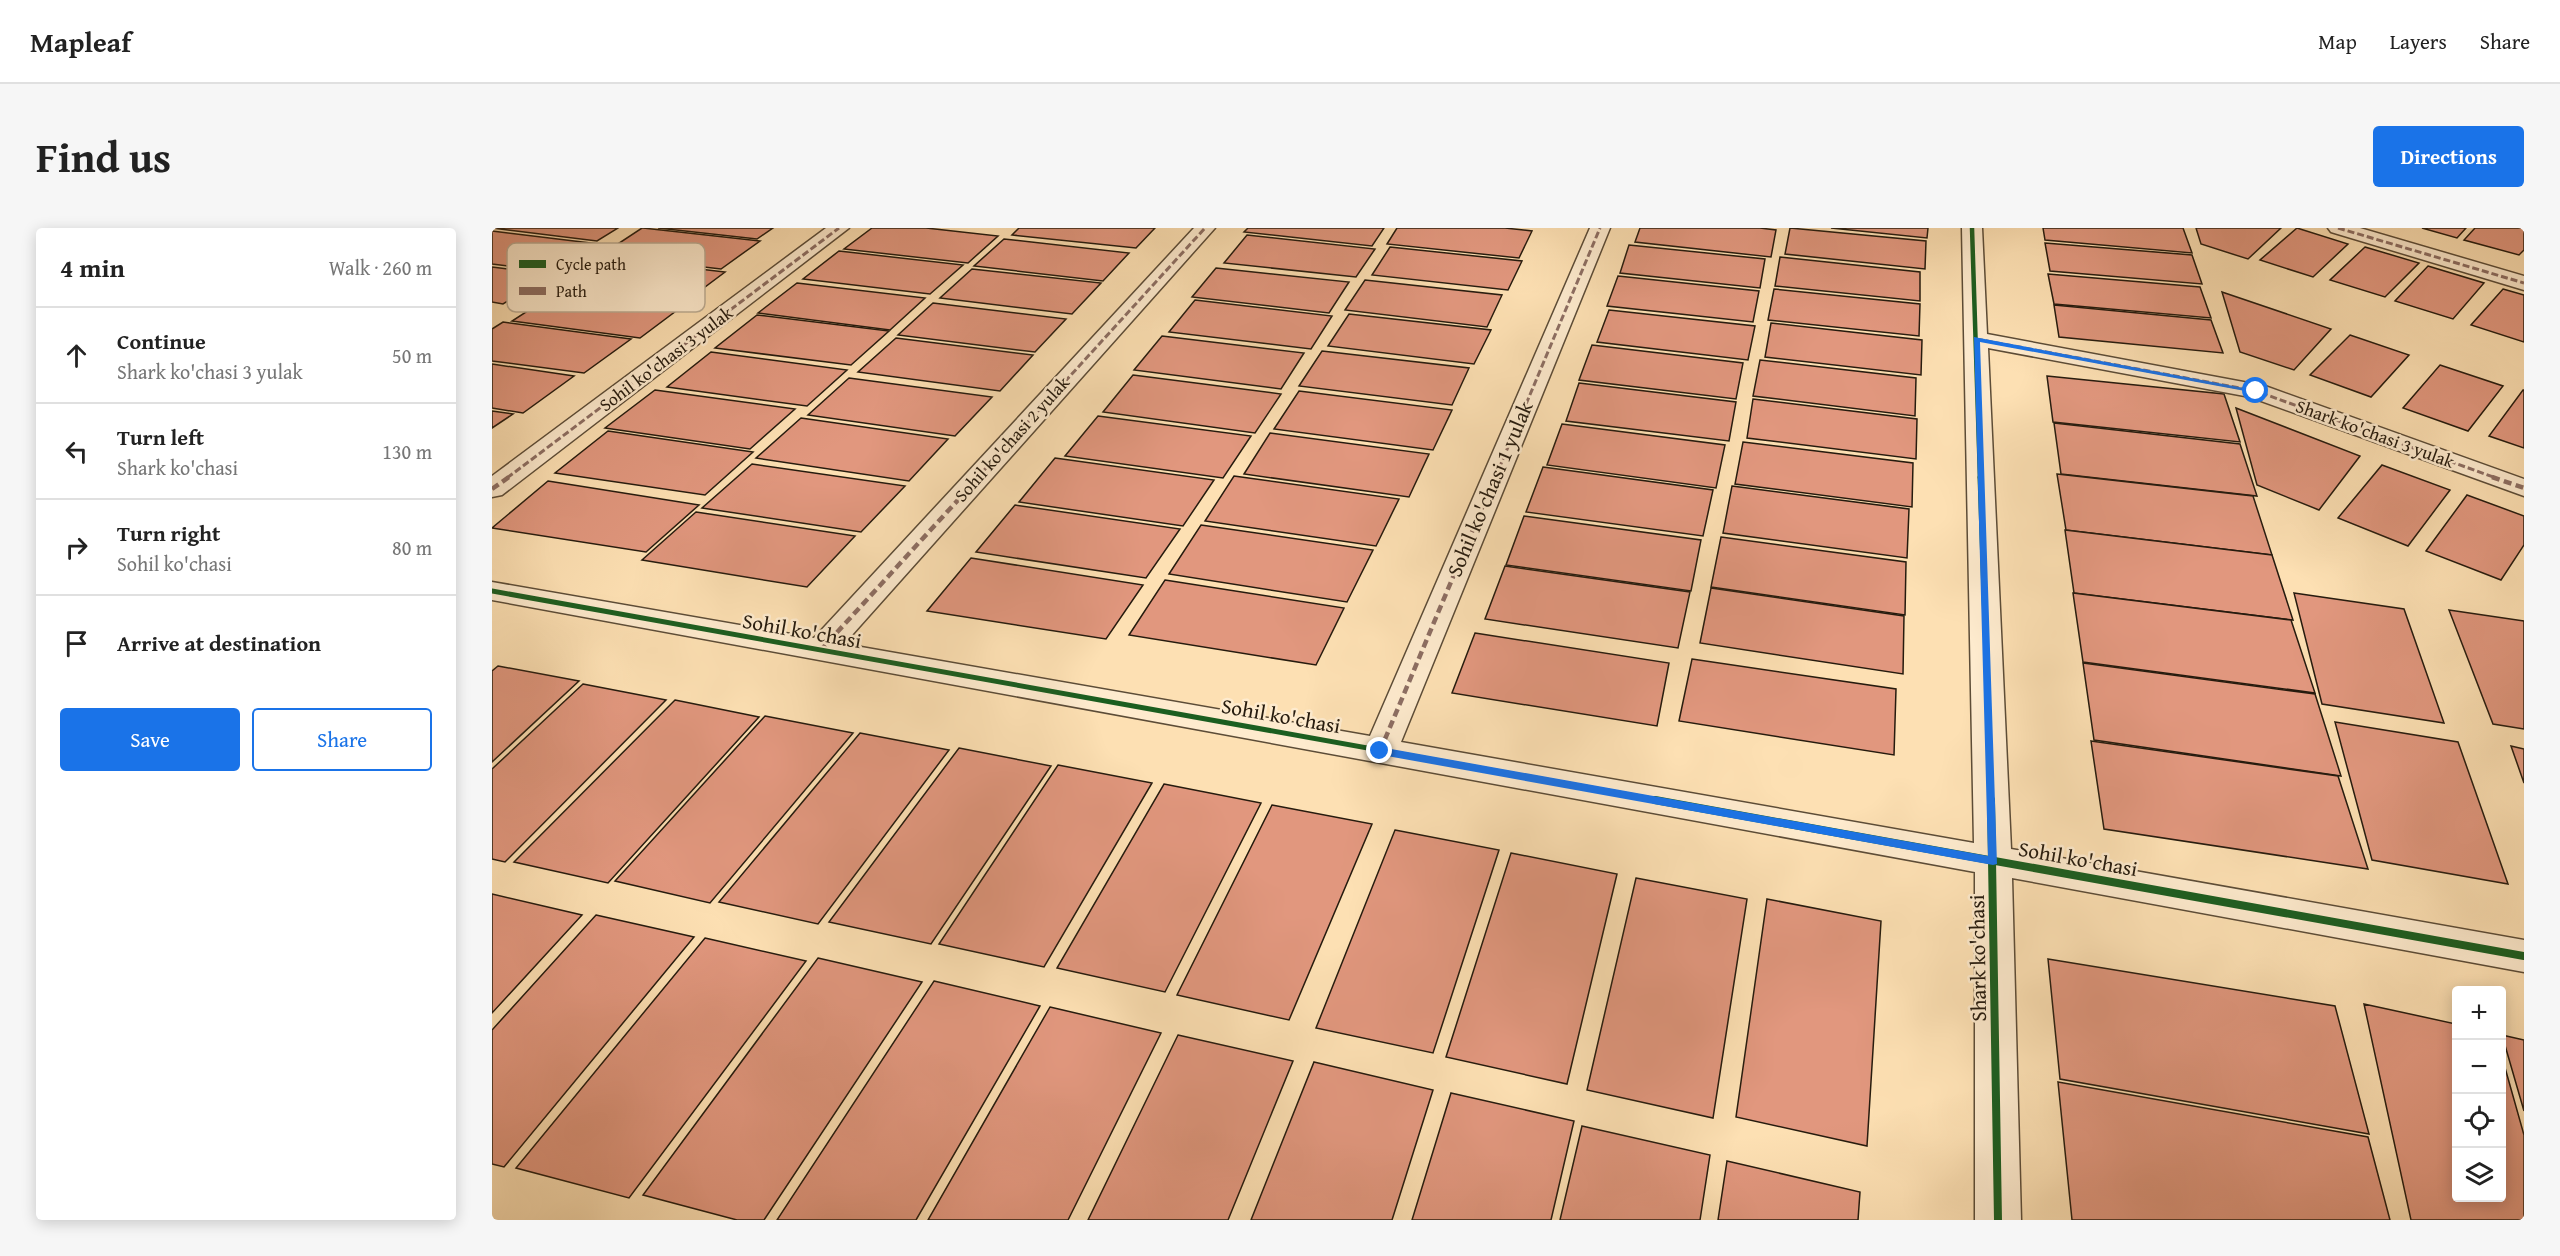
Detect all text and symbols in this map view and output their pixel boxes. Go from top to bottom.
text: Mapleaf [30,21,131,62]
text: Map [2318,26,2357,57]
text: Layers [2390,26,2447,57]
text: Share [2480,26,2530,57]
text: Find us [36,126,171,187]
button: Directions [2373,126,2524,187]
legend [507,243,705,312]
text: 4 min [60,248,125,287]
text: Cycle path [556,252,626,276]
text: Walk · 260 m [329,253,432,282]
text: Path [556,279,587,303]
street label: Sohil ko'chasi 3 yulak [593,299,739,418]
text: Continue [117,325,206,357]
icon: ahead [60,339,93,372]
text: 50 m [392,341,432,370]
text: Shark ko'chasi 3 yulak [117,357,303,386]
street label: Sohil ko'chasi 2 yulak [948,369,1076,508]
route start [2242,377,2268,403]
street label: Shark ko'chasi 3 yulak [2292,392,2459,475]
street label: Sohil ko'chasi 1 yulak [1439,396,1541,581]
text: Turn left [117,421,204,453]
icon: left [60,435,93,468]
text: 130 m [382,437,432,466]
text: Shark ko'chasi [117,453,238,482]
text: Turn right [117,517,220,549]
icon: right [60,531,93,564]
text: 80 m [392,533,432,562]
text: Sohil ko'chasi [117,549,232,578]
street label: Sohil ko'chasi [740,605,864,656]
icon: arrive [60,627,93,660]
text: Arrive at destination [117,627,321,659]
street label: Sohil ko'chasi [1219,690,1343,741]
button: Save [60,708,240,771]
button: Share [252,708,432,771]
route end [1366,737,1392,763]
street label: Sohil ko'chasi [2016,833,2140,884]
street label: Shark ko'chasi [1961,894,1994,1022]
map controls [2452,986,2506,1202]
button: + [2452,986,2506,1040]
button: − [2452,1040,2506,1094]
button: locate [2452,1094,2506,1148]
button: layers [2452,1148,2506,1202]

